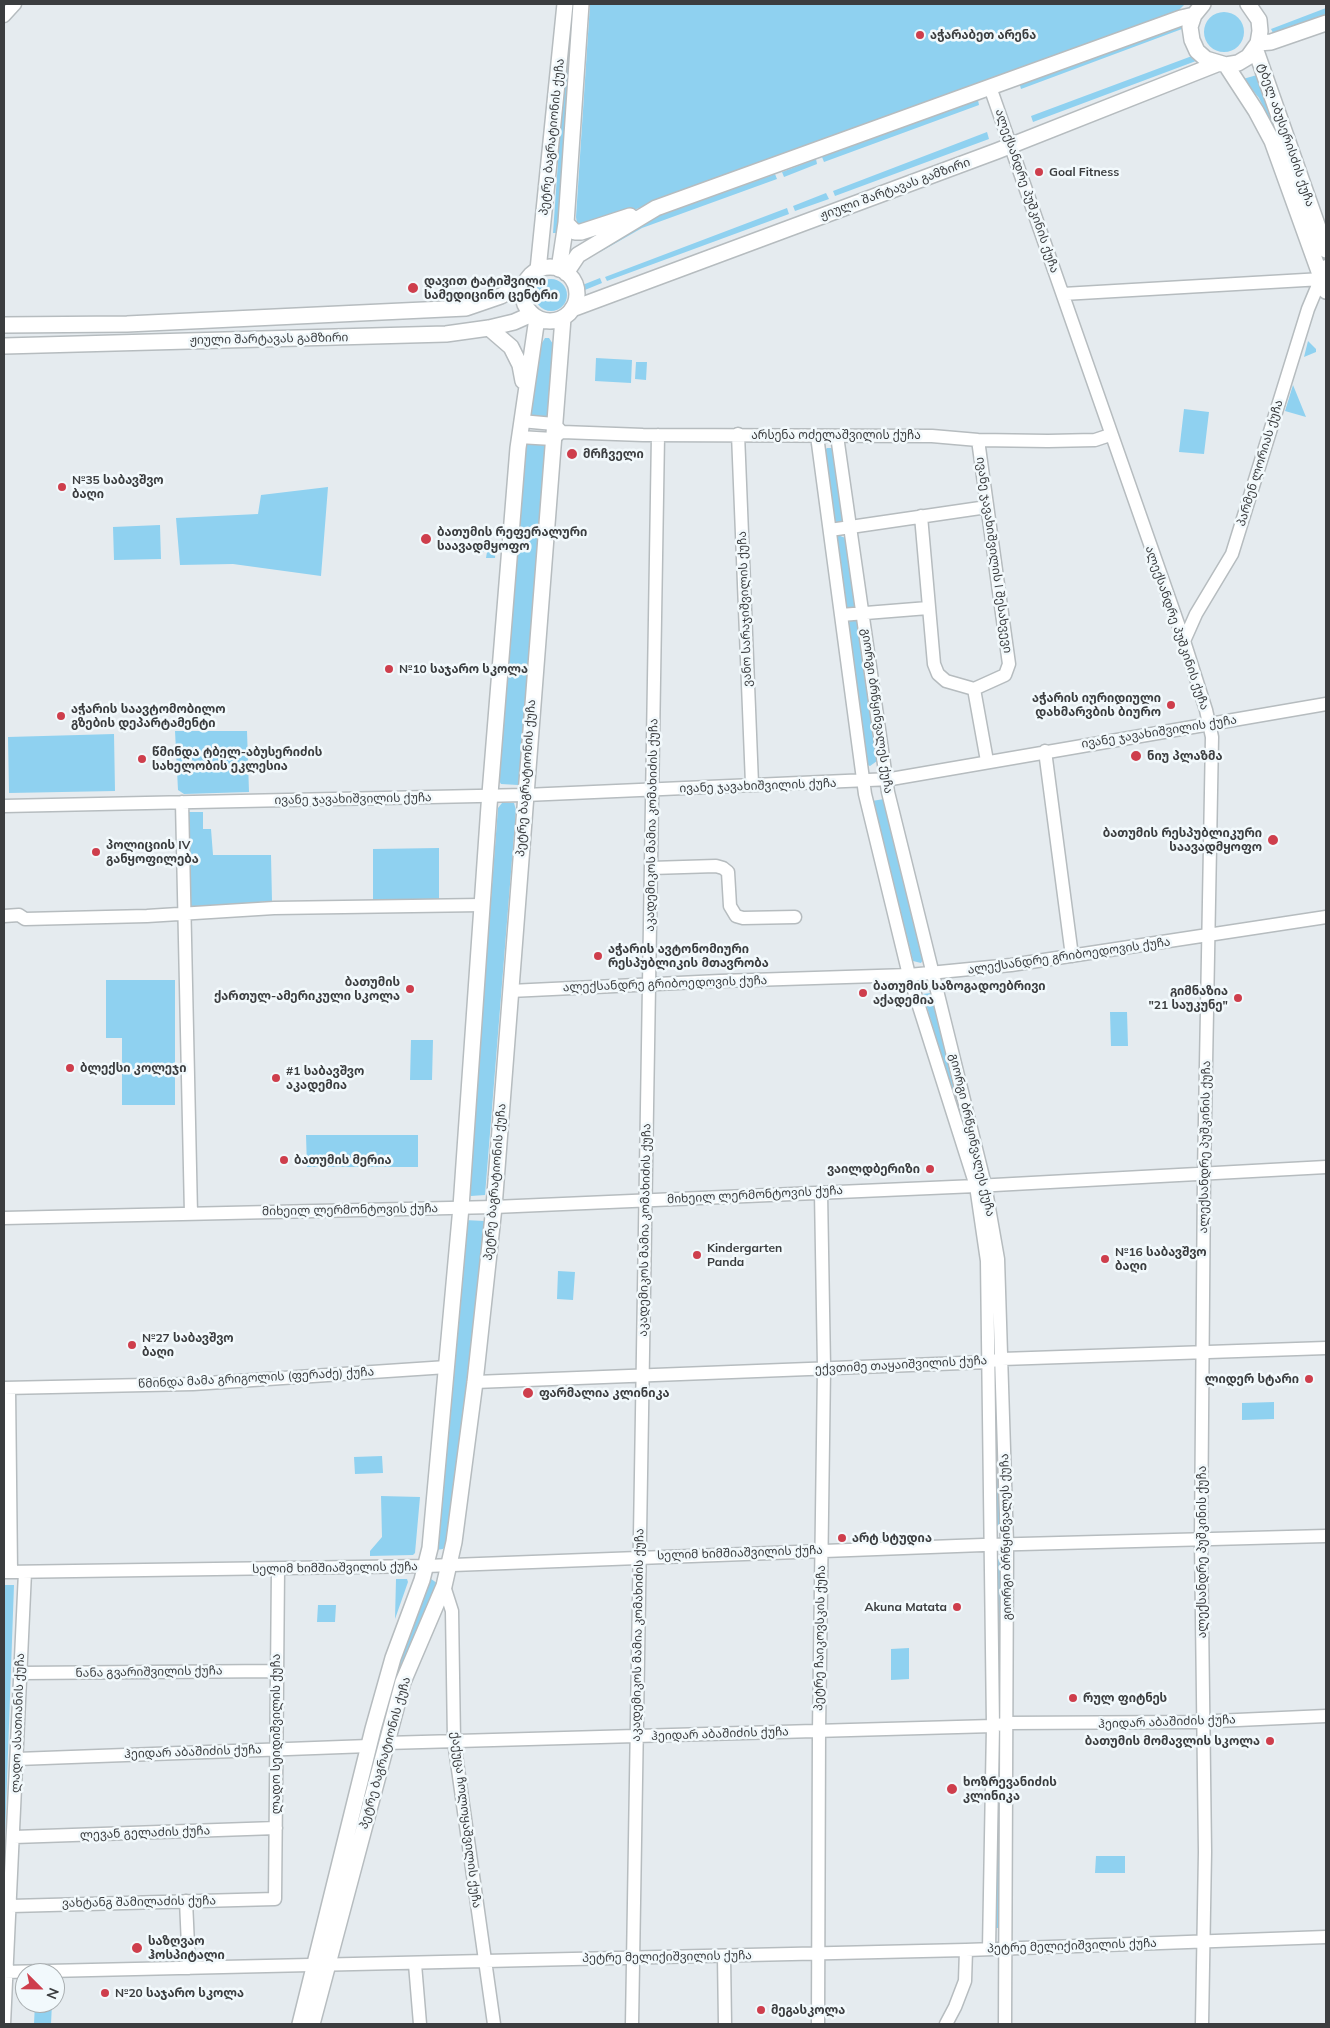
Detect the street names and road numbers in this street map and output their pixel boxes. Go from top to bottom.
street label: პეტრე ბაგრატიონის ქუჩა [537,58,567,216]
street label: ტბელ აბუსერისძის ქუჩა [1255,61,1317,209]
street label: ალექსანდრე პუშკინის ქუჩა [992,107,1062,275]
street label: ჟიული შარტავას გამზირი [818,155,972,223]
street label: ჟიული შარტავას გამზირი [189,330,349,348]
street label: პარმენ ლორიას ქუჩა [1234,398,1286,528]
street label: არსენა ოძელაშვილის ქუჩა [751,428,921,442]
street label: ივანე ჯავახიშვილის I შესახვევი [973,456,1015,654]
street label: ვანო სარაჯიშვილის ქუჩა [735,531,755,687]
street label: ალექსანდრე პუშკინის ქუჩა [1142,544,1212,712]
street label: გიორგი ბრწყინვალეს ქუჩა [858,627,896,795]
street label: პეტრე ბაგრატიონის ქუჩა [513,699,539,857]
street label: ივანე ჯავახიშვილის ქუჩა [1080,713,1238,751]
street label: აკადემიკოს მამია კომახიძის ქუჩა [643,718,661,932]
street label: ივანე ჯავახიშვილის ქუჩა [679,776,837,796]
street label: ივანე ჯავახიშვილის ქუჩა [274,790,432,808]
street label: ალექსანდრე გრიბოედოვის ქუჩა [967,935,1171,977]
street label: ალექსანდრე გრიბოედოვის ქუჩა [563,973,767,995]
street label: გიორგი ბრწყინვალეს ქუჩა [946,1052,998,1218]
street label: ალექსანდრე პუშკინის ქუჩა [1196,1061,1214,1233]
street label: პეტრე ბაგრატიონის ქუჩა [481,1103,509,1261]
street label: აკადემიკოს მამია კომახიძის ქუჩა [636,1123,654,1337]
street label: მიხეილ ლერმონტოვის ქუჩა [667,1183,843,1207]
street label: მიხეილ ლერმონტოვის ქუჩა [262,1201,438,1219]
street label: ექვთიმე თაყაიშვილის ქუჩა [814,1353,988,1377]
street label: წმინდა მამა გრიგოლის (ფერაძე) ქუჩა [138,1365,374,1391]
street label: გიორგი ბრწყინვალეს ქუჩა [997,1453,1015,1621]
street label: ალექსანდრე პუშკინის ქუჩა [1195,1466,1209,1638]
street label: აკადემიკოს მამია კომახიძის ქუჩა [629,1528,647,1742]
street label: სელიმ ხიმშიაშვილის ქუჩა [657,1543,823,1563]
street label: სელიმ ხიმშიაშვილის ქუჩა [252,1559,418,1577]
street label: პეტრე ჩაიკოვსკის ქუჩა [812,1565,828,1711]
street label: ლადო ასათიანის ქუჩა [8,1653,28,1793]
street label: ლადო სეიდიშვილის ქუჩა [269,1654,283,1814]
street label: ნანა გვარიშვილის ქუჩა [75,1664,223,1680]
street label: პეტრე ბაგრატიონის ქუჩა [356,1675,414,1831]
street label: ჰეიდარ აბაშიძის ქუჩა [1098,1712,1236,1732]
street label: ჰეიდარ აბაშიძის ქუჩა [651,1724,789,1744]
street label: ქაქუცა ჩოლოყაშვილის ქუჩა [448,1731,484,1909]
street label: ჰეიდარ აბაშიძის ქუჩა [124,1742,262,1762]
street label: ლევან გელაძის ქუჩა [80,1824,210,1842]
street label: ვახტანგ შამილაძის ქუჩა [62,1893,216,1911]
street label: პეტრე მელიქიშვილის ქუჩა [987,1936,1157,1956]
street label: პეტრე მელიქიშვილის ქუჩა [582,1948,752,1966]

